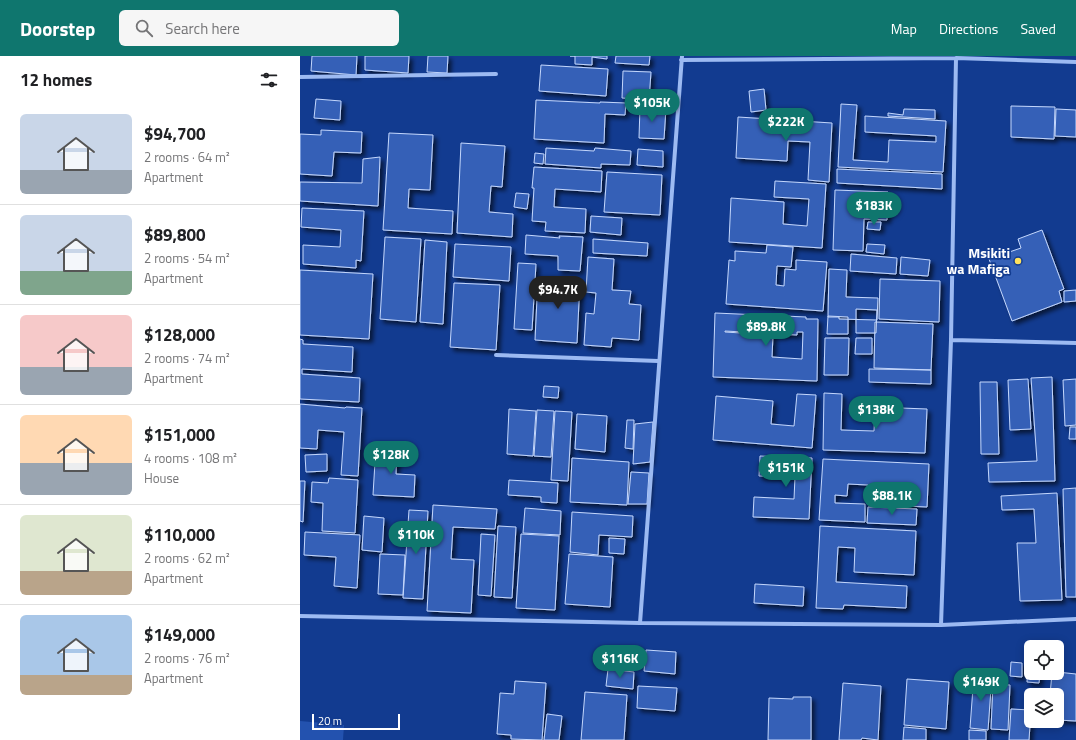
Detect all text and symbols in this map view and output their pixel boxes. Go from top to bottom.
search box [119,10,399,46]
text: Doorstep [20,14,95,43]
icon: search [133,17,155,39]
text: Search here [165,17,240,40]
text: Map [891,18,917,39]
text: Directions [939,18,998,39]
text: Saved [1020,18,1056,39]
text: 12 homes [20,67,92,93]
icon: filters [258,69,280,91]
pin: $105K [624,89,680,123]
text: $105K [634,92,670,112]
pin: $222K [758,108,814,142]
text: $222K [768,111,804,131]
text: $94,700 [144,121,206,147]
icon: home [52,130,100,178]
text: 2 rooms · 64 m² [144,147,230,167]
text: Apartment [144,167,203,187]
pin: $183K [846,192,902,226]
text: $183K [856,195,892,215]
text: $89,800 [144,222,206,248]
icon: home [52,231,100,279]
place label: Msikiti wa Mafiga [947,242,1010,279]
text: 2 rooms · 54 m² [144,248,230,268]
marker: Msikiti wa Mafiga [1013,256,1023,266]
text: Apartment [144,268,203,288]
pin: $94.7K [525,276,591,310]
text: $94.7K [538,279,578,299]
pin: $89.8K [733,313,799,347]
text: $89.8K [746,316,786,336]
text: $128,000 [144,322,215,348]
icon: home [52,331,100,379]
text: 2 rooms · 74 m² [144,348,230,368]
text: Apartment [144,368,203,388]
pin: $138K [848,396,904,430]
text: $138K [858,399,894,419]
text: $151,000 [144,422,215,448]
icon: home [52,431,100,479]
pin: $128K [363,441,419,475]
text: $128K [373,444,409,464]
text: 4 rooms · 108 m² [144,448,237,468]
pin: $151K [758,454,814,488]
text: $151K [768,457,804,477]
text: House [144,468,179,488]
pin: $88.1K [859,482,925,516]
text: $88.1K [872,485,912,505]
pin: $110K [388,521,444,555]
text: $110,000 [144,522,215,548]
text: $110K [398,524,434,544]
icon: home [52,531,100,579]
text: 2 rooms · 62 m² [144,548,230,568]
text: Apartment [144,568,203,588]
text: $149,000 [144,622,215,648]
icon: home [52,631,100,679]
map controls [1024,640,1064,728]
button: locate [1024,640,1064,680]
pin: $116K [592,645,648,679]
text: 2 rooms · 76 m² [144,648,230,668]
text: $116K [602,648,638,668]
text: Apartment [144,668,203,688]
pin: $149K [953,668,1009,702]
text: $149K [963,671,999,691]
button: layers [1024,688,1064,728]
scale bar [312,712,400,731]
text: 20 m [318,713,342,729]

